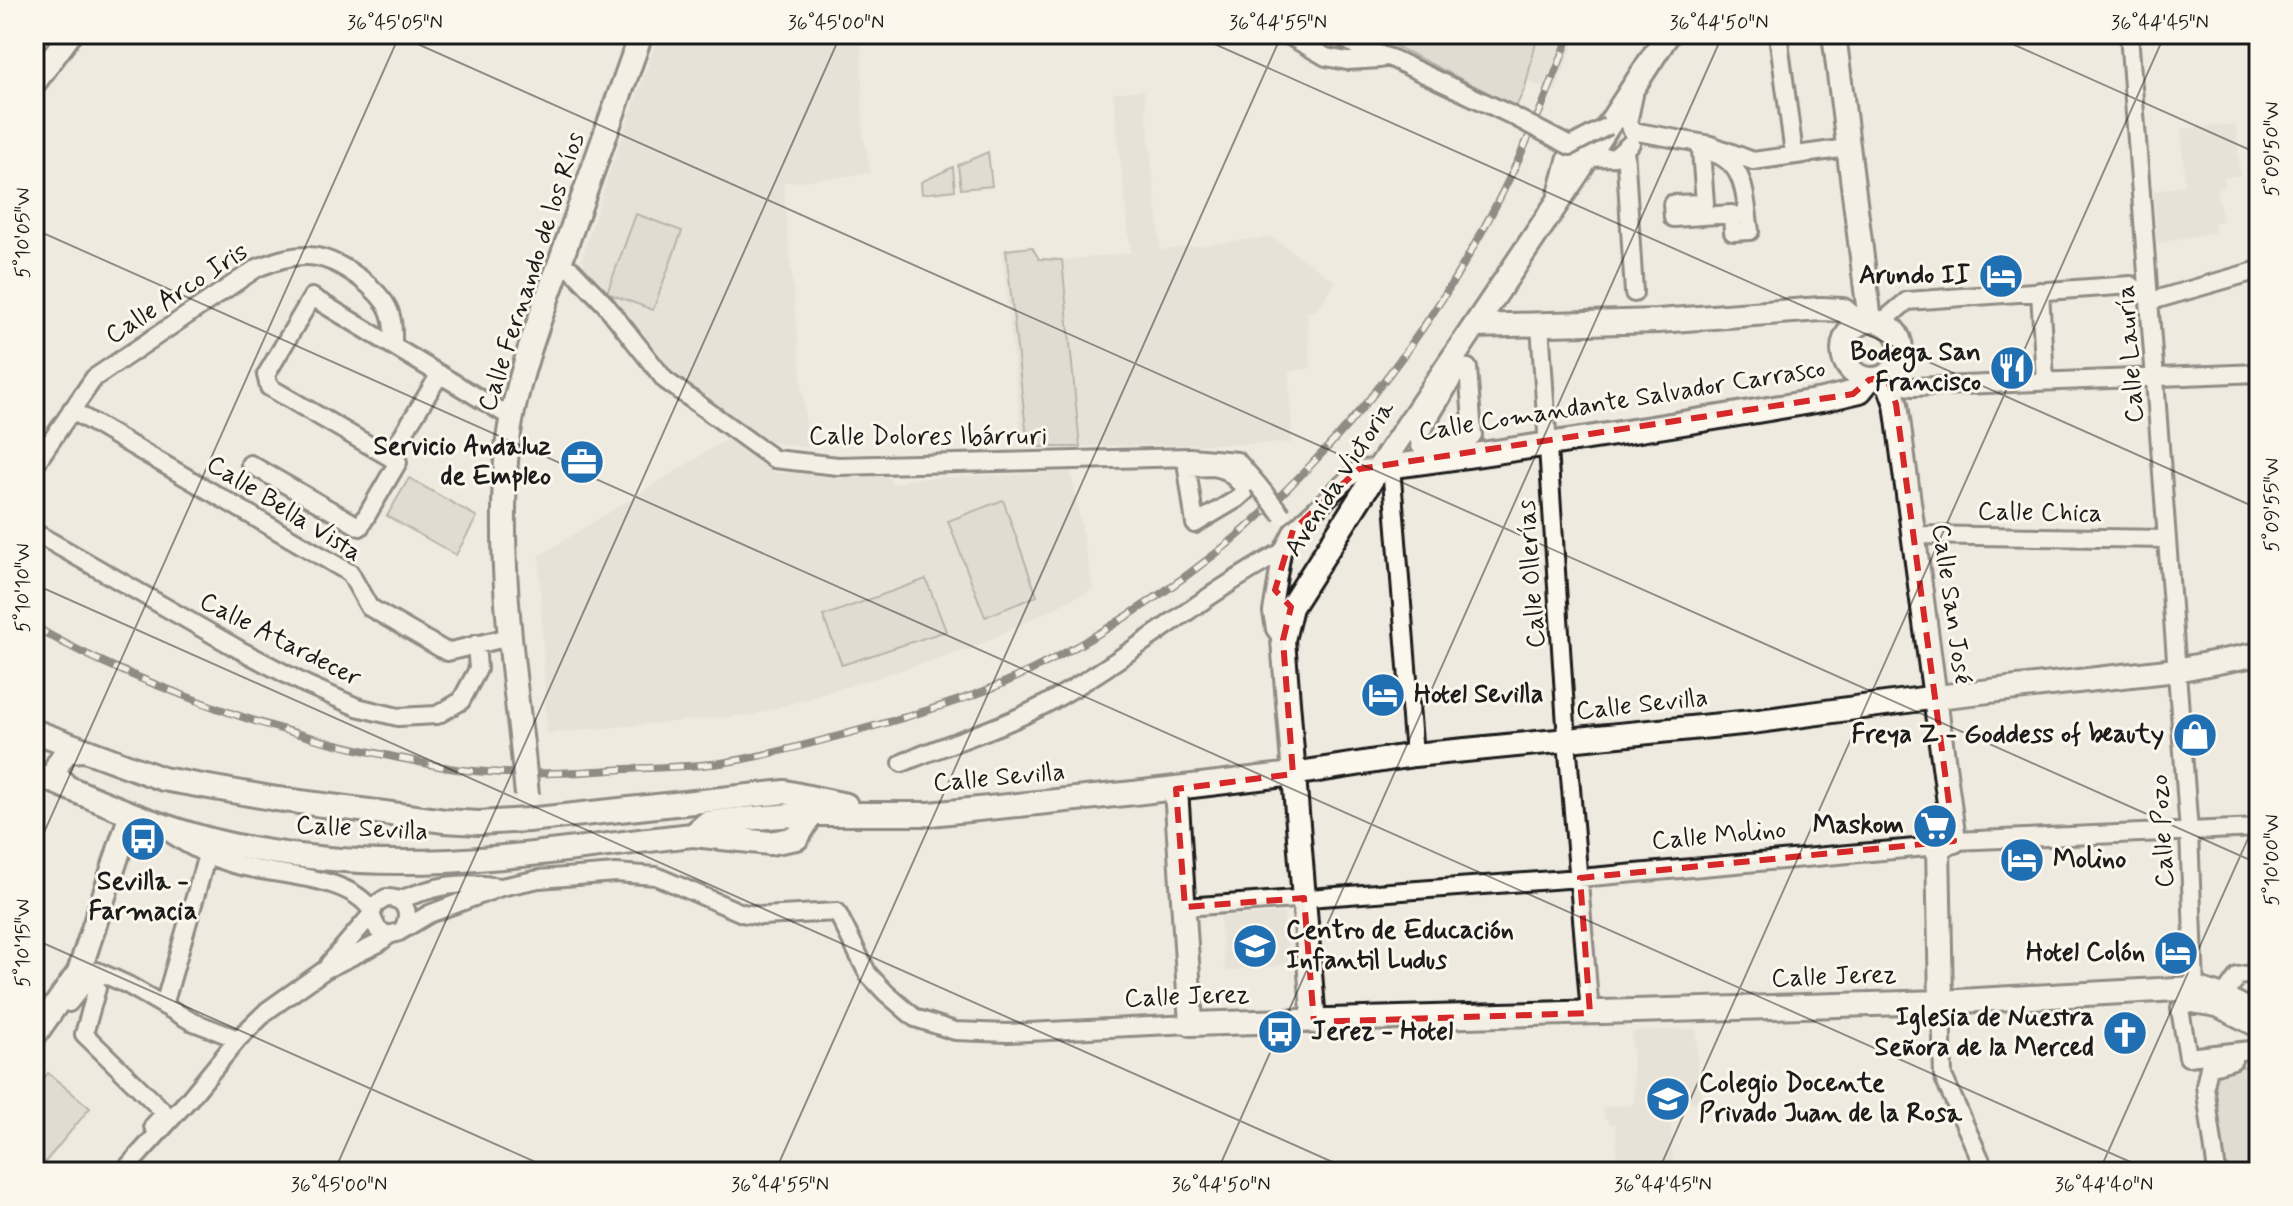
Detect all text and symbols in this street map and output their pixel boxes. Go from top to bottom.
text: 36°45'05"N [347,10,443,37]
text: 36°45'00"N [788,10,884,37]
text: 36°44'55"N [1229,10,1327,37]
text: 36°44'50"N [1670,10,1768,37]
text: 36°44'45"N [2111,10,2209,37]
text: 5°09'50"W [2259,102,2286,196]
street label: Calle Fernando de los Ríos [471,128,593,416]
text: 5°10'05"W [10,188,37,278]
street label: Calle Arco Iris [99,235,255,353]
hotel icon: Arundo II [1977,252,2025,300]
place label: Arundo II [1859,259,1970,293]
street label: Calle Lauría [2109,284,2153,424]
place label: Bodega San Francisco [1850,336,1981,400]
restaurant icon: Bodega San Francisco [1988,344,2036,392]
street label: Calle Comandante Salvador Carrasco [1416,352,1828,450]
street label: Avenida Victoria [1277,394,1403,564]
street label: Calle Dolores Ibárruri [809,420,1047,454]
place label: Servicio Andaluz de Empleo [373,430,551,494]
office icon: Servicio Andaluz de Empleo [558,438,606,486]
street label: Calle Bella Vista [200,448,368,570]
text: 5°09'55"W [2259,458,2286,552]
street label: Calle Chica [1977,495,2103,531]
street label: Calle Ollerías [1510,499,1554,649]
street label: Calle San José [1923,522,1979,686]
text: 5°10'10"W [10,543,37,633]
street label: Calle Atardecer [193,585,367,695]
hotel icon: Hotel Sevilla [1359,671,1407,719]
place label: Hotel Sevilla [1414,678,1543,712]
street label: Calle Sevilla [1574,681,1710,729]
shop icon: Freya Z - Goddess of beauty [2171,711,2219,759]
place label: Freya Z - Goddess of beauty [1851,718,2164,752]
street label: Calle Sevilla [932,755,1066,801]
street label: Calle Pozo [2143,773,2183,889]
supermarket icon: Maskom [1911,802,1959,850]
street label: Calle Sevilla [295,809,429,849]
place label: Maskom [1813,809,1904,843]
street label: Calle Molino [1650,813,1788,859]
text: 5°10'00"W [2259,814,2286,906]
bus stop icon: Sevilla - Farmacia [119,815,167,863]
hotel icon: Molino [1998,836,2046,884]
place label: Molino [2053,843,2126,877]
place label: Sevilla - Farmacia [89,865,197,929]
text: 5°10'15"W [10,899,37,987]
place label: Centro de Educación Infantil Ludus [1286,914,1514,978]
school or university icon: Centro de Educación Infantil Ludus [1231,922,1279,970]
hotel icon: Hotel Colón [2152,929,2200,977]
place label: Hotel Colón [2026,936,2145,970]
street label: Calle Jerez [1771,958,1897,996]
street label: Calle Jerez [1124,978,1250,1016]
place label: Iglesia de Nuestra Señora de la Merced [1875,1001,2094,1065]
bus stop icon: Jerez - Hotel [1256,1008,1304,1056]
church icon: Iglesia de Nuestra Señora de la Merced [2101,1009,2149,1057]
place label: Jerez - Hotel [1311,1015,1453,1049]
place label: Colegio Docente Privado Juan de la Rosa [1699,1067,1963,1131]
school or university icon: Colegio Docente Privado Juan de la Rosa [1644,1075,1692,1123]
text: 36°45'00"N [291,1172,387,1199]
text: 36°44'55"N [731,1172,829,1199]
text: 36°44'50"N [1172,1172,1270,1199]
text: 36°44'45"N [1614,1172,1712,1199]
text: 36°44'40"N [2055,1172,2153,1199]

